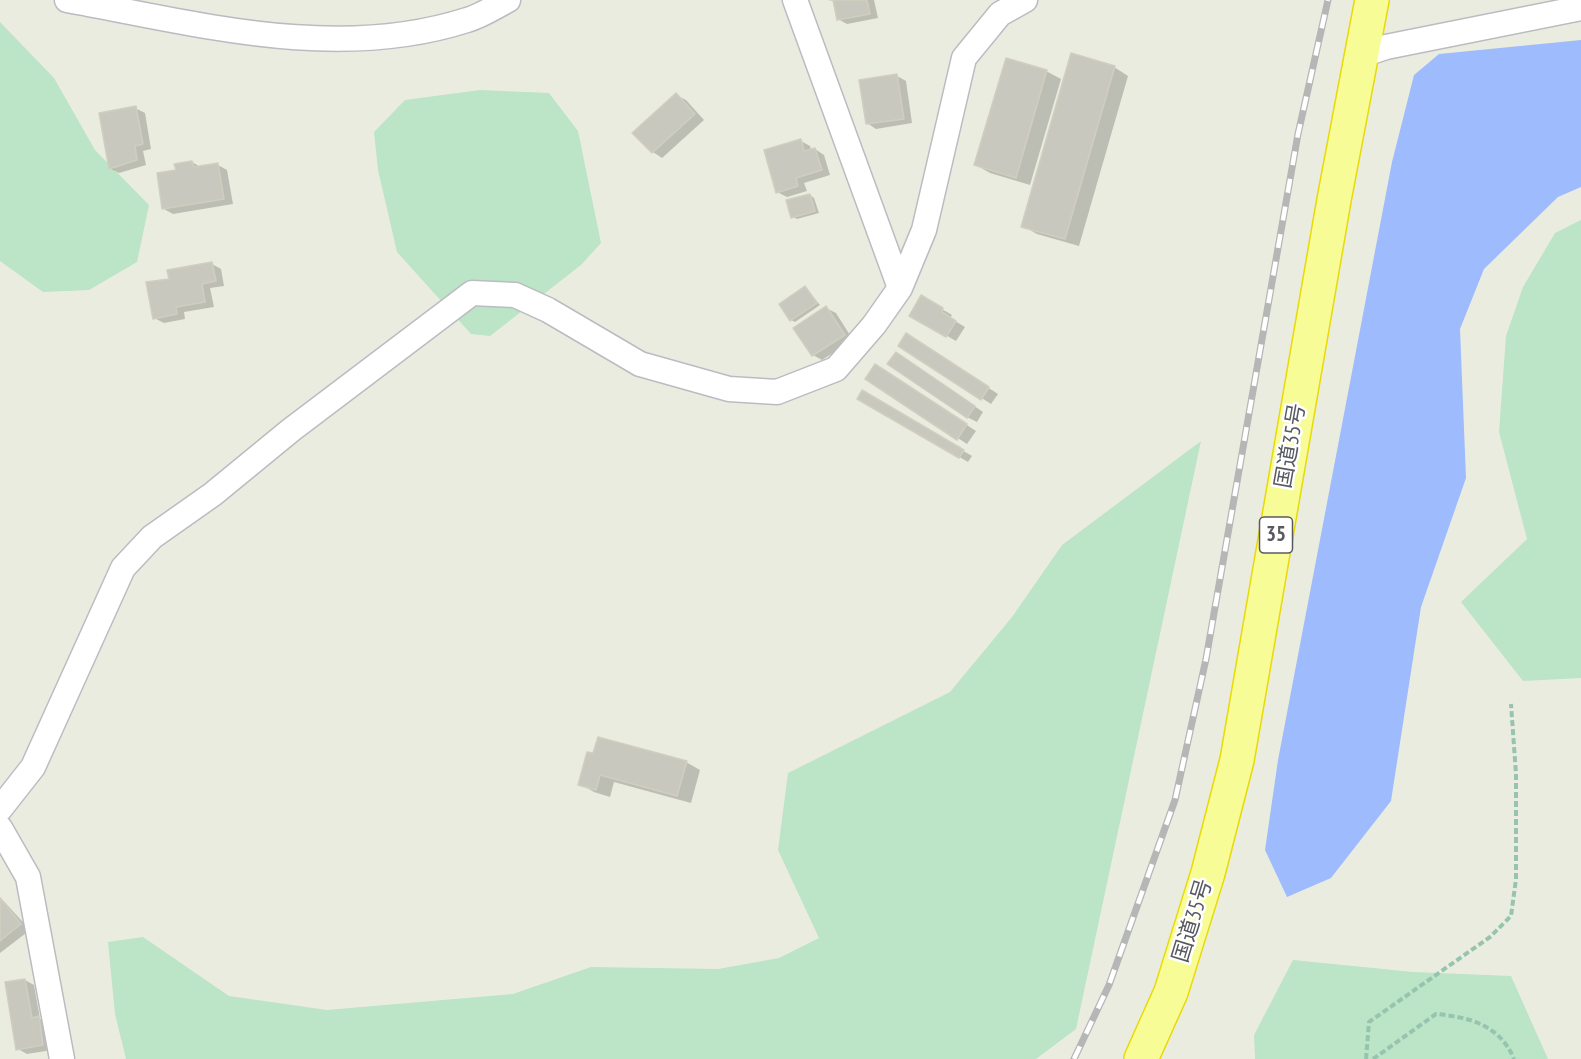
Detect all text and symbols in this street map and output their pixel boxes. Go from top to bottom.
street label: 国道35号 [1271,401,1311,491]
road number: 35 [1260,517,1292,553]
street label: 国道35号 [1168,876,1218,966]

